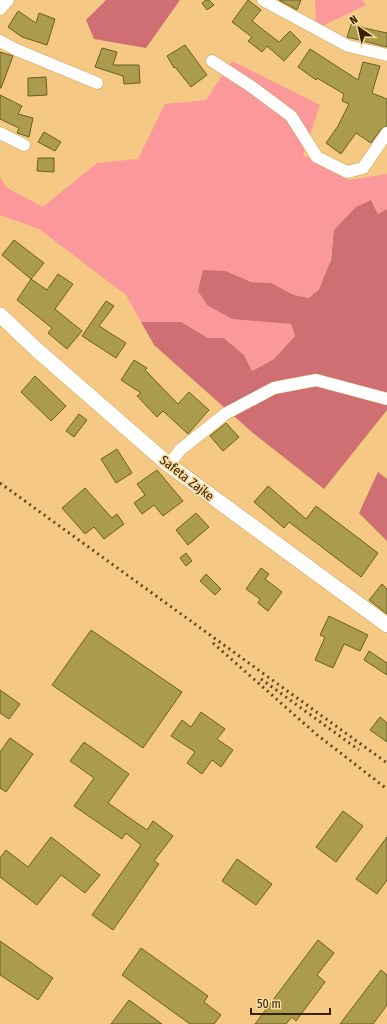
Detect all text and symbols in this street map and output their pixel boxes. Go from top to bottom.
north arrow [339,8,379,48]
text: N [347,13,360,27]
street label: Safeta Zajke [157,452,217,504]
scale bar [251,990,330,1016]
text: 50 m [257,997,281,1011]

